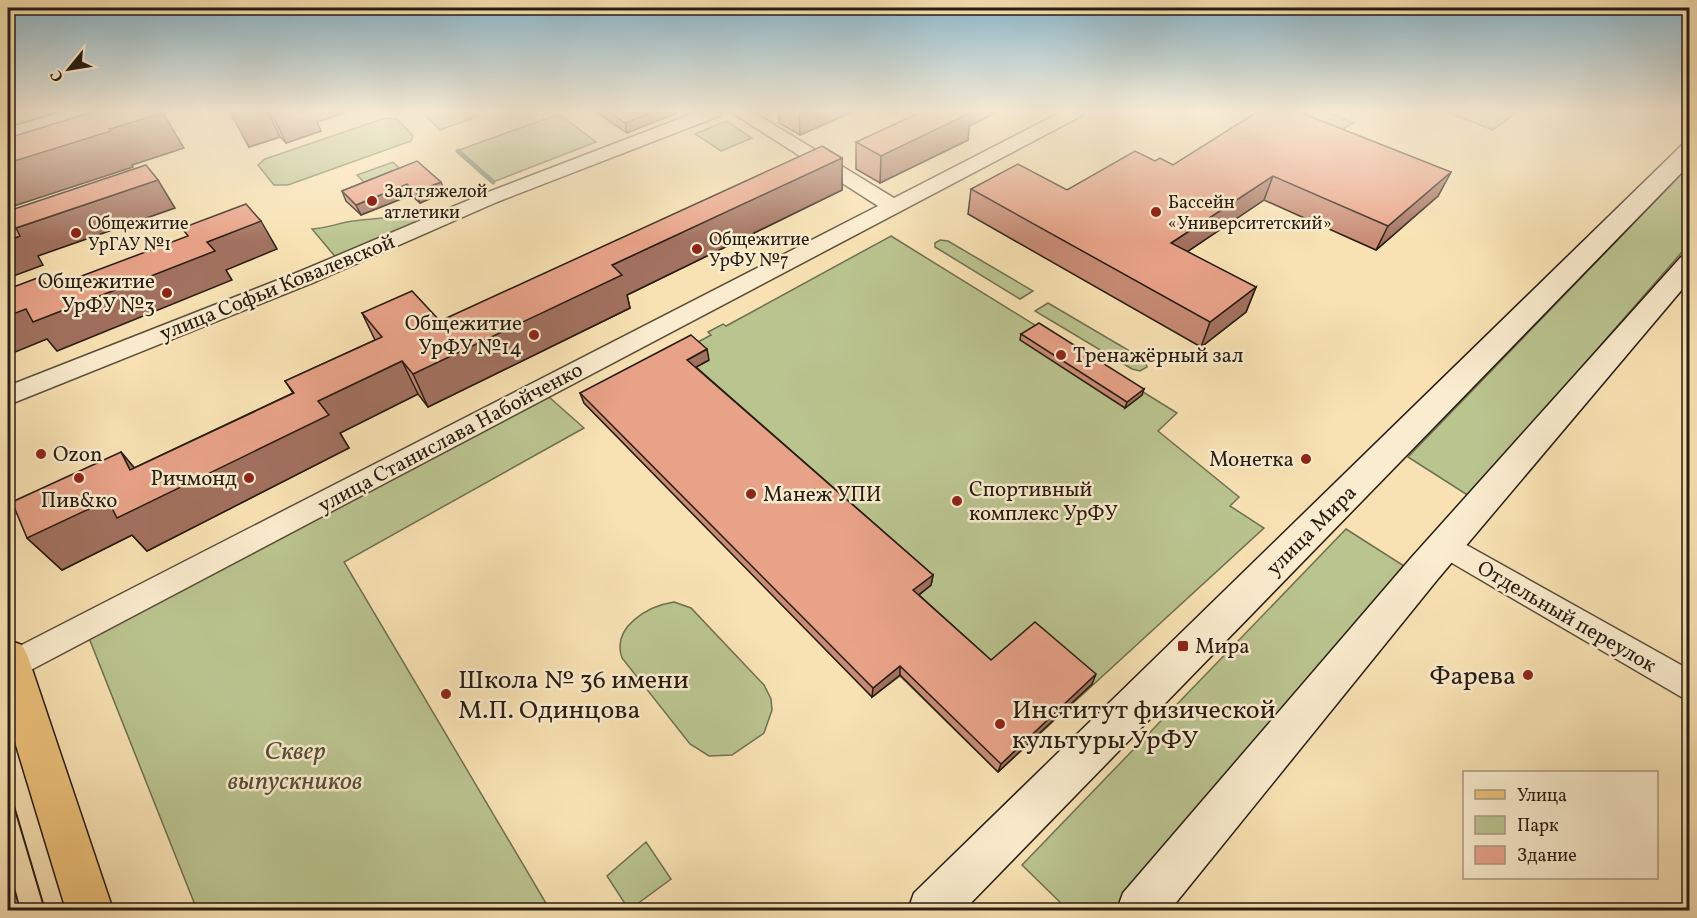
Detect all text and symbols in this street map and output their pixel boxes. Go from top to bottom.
north arrow [39,39,99,99]
text: С [46,66,70,85]
place label: Зал тяжелой атлетики [384,180,488,226]
place label: Бассейн «Университетский» [1168,191,1332,237]
marker: Зал тяжелой атлетики [365,194,379,208]
marker: Бассейн «Университетский» [1149,205,1163,219]
place label: Общежитие УрГАУ №1 [88,212,189,258]
marker: Общежитие УрГАУ №1 [69,226,83,240]
street label: улица Софьи Ковалевской [156,228,400,349]
place label: Общежитие УрФУ №7 [709,228,810,274]
marker: Общежитие УрФУ №7 [690,242,704,256]
place label: Общежитие УрФУ №3 [38,268,155,321]
marker: Общежитие УрФУ №3 [160,286,174,300]
place label: Общежитие УрФУ №14 [405,310,522,363]
marker: Общежитие УрФУ №14 [527,328,541,342]
place label: Тренажёрный зал [1073,342,1243,371]
marker: Тренажёрный зал [1054,348,1068,362]
street label: улица Станислава Набойченко [313,356,588,521]
place label: Ozon [53,441,103,470]
place label: Монетка [1209,446,1294,475]
marker: Ozon [34,447,48,461]
marker: Монетка [1299,452,1313,466]
place label: Ричмонд [151,465,237,494]
marker: Пив&ко [72,471,86,485]
marker: Ричмонд [242,471,256,485]
place label: Спортивный комплекс УрФУ [969,476,1118,529]
street label: улица Мира [1260,479,1364,583]
place label: Манеж УПИ [763,481,882,510]
place label: Пив&ко [41,487,117,516]
marker: Манеж УПИ [744,487,758,501]
marker: Спортивный комплекс УрФУ [950,494,964,508]
street label: Отдельный переулок [1471,554,1661,681]
place label: Мира [1195,633,1250,662]
marker: Мира [1176,639,1190,653]
place label: Фарева [1430,659,1516,695]
place label: Школа № 36 имени М.П. Одинцова [458,663,689,729]
marker: Фарева [1521,668,1535,682]
marker: Школа № 36 имени М.П. Одинцова [439,687,453,701]
place label: Институт физической культуры УрФУ [1012,693,1276,759]
marker: Институт физической культуры УрФУ [993,717,1007,731]
park label: Сквер выпускников [228,734,362,800]
legend [1463,771,1658,879]
text: Улица [1517,784,1567,809]
text: Парк [1517,814,1559,839]
text: Здание [1517,844,1577,869]

